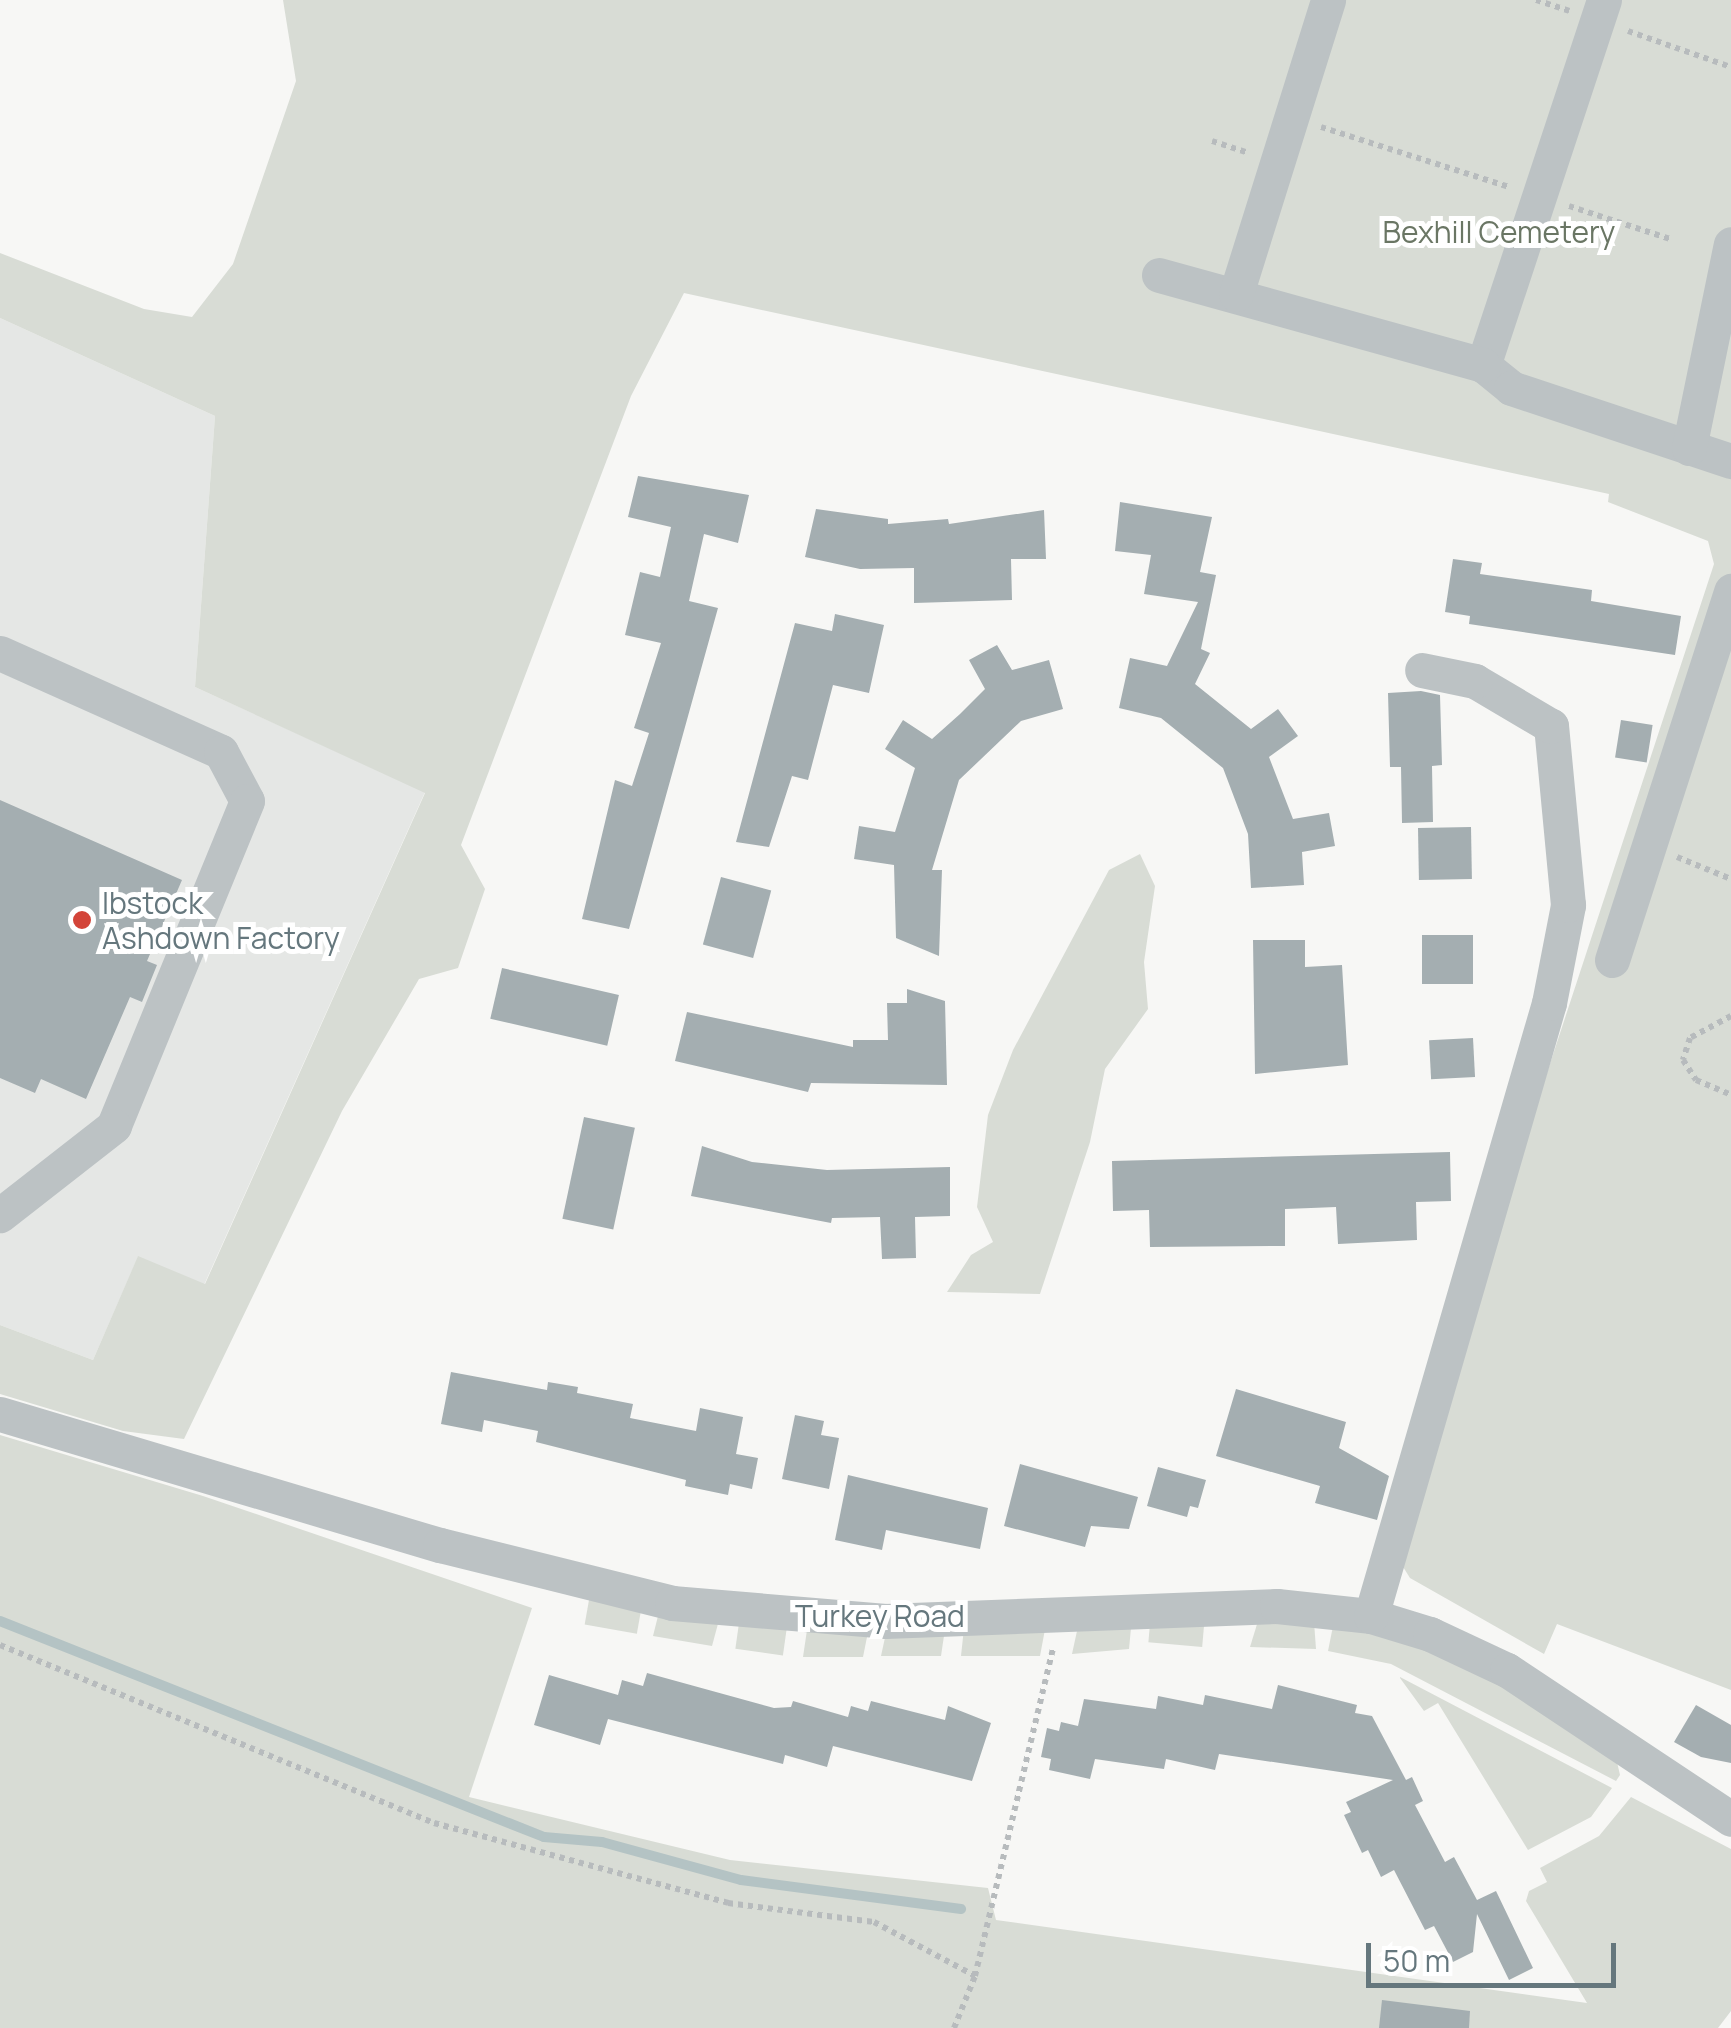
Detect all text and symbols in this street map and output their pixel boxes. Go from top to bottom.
park label: Bexhill Cemetery [1383,214,1615,250]
place label: Ibstock Ashdown Factory [102,885,340,956]
marker: Ibstock Ashdown Factory [71,909,93,931]
street label: Turkey Road [795,1598,965,1634]
scale bar [1371,1923,1621,1985]
text: 50 m [1383,1940,1450,1981]

